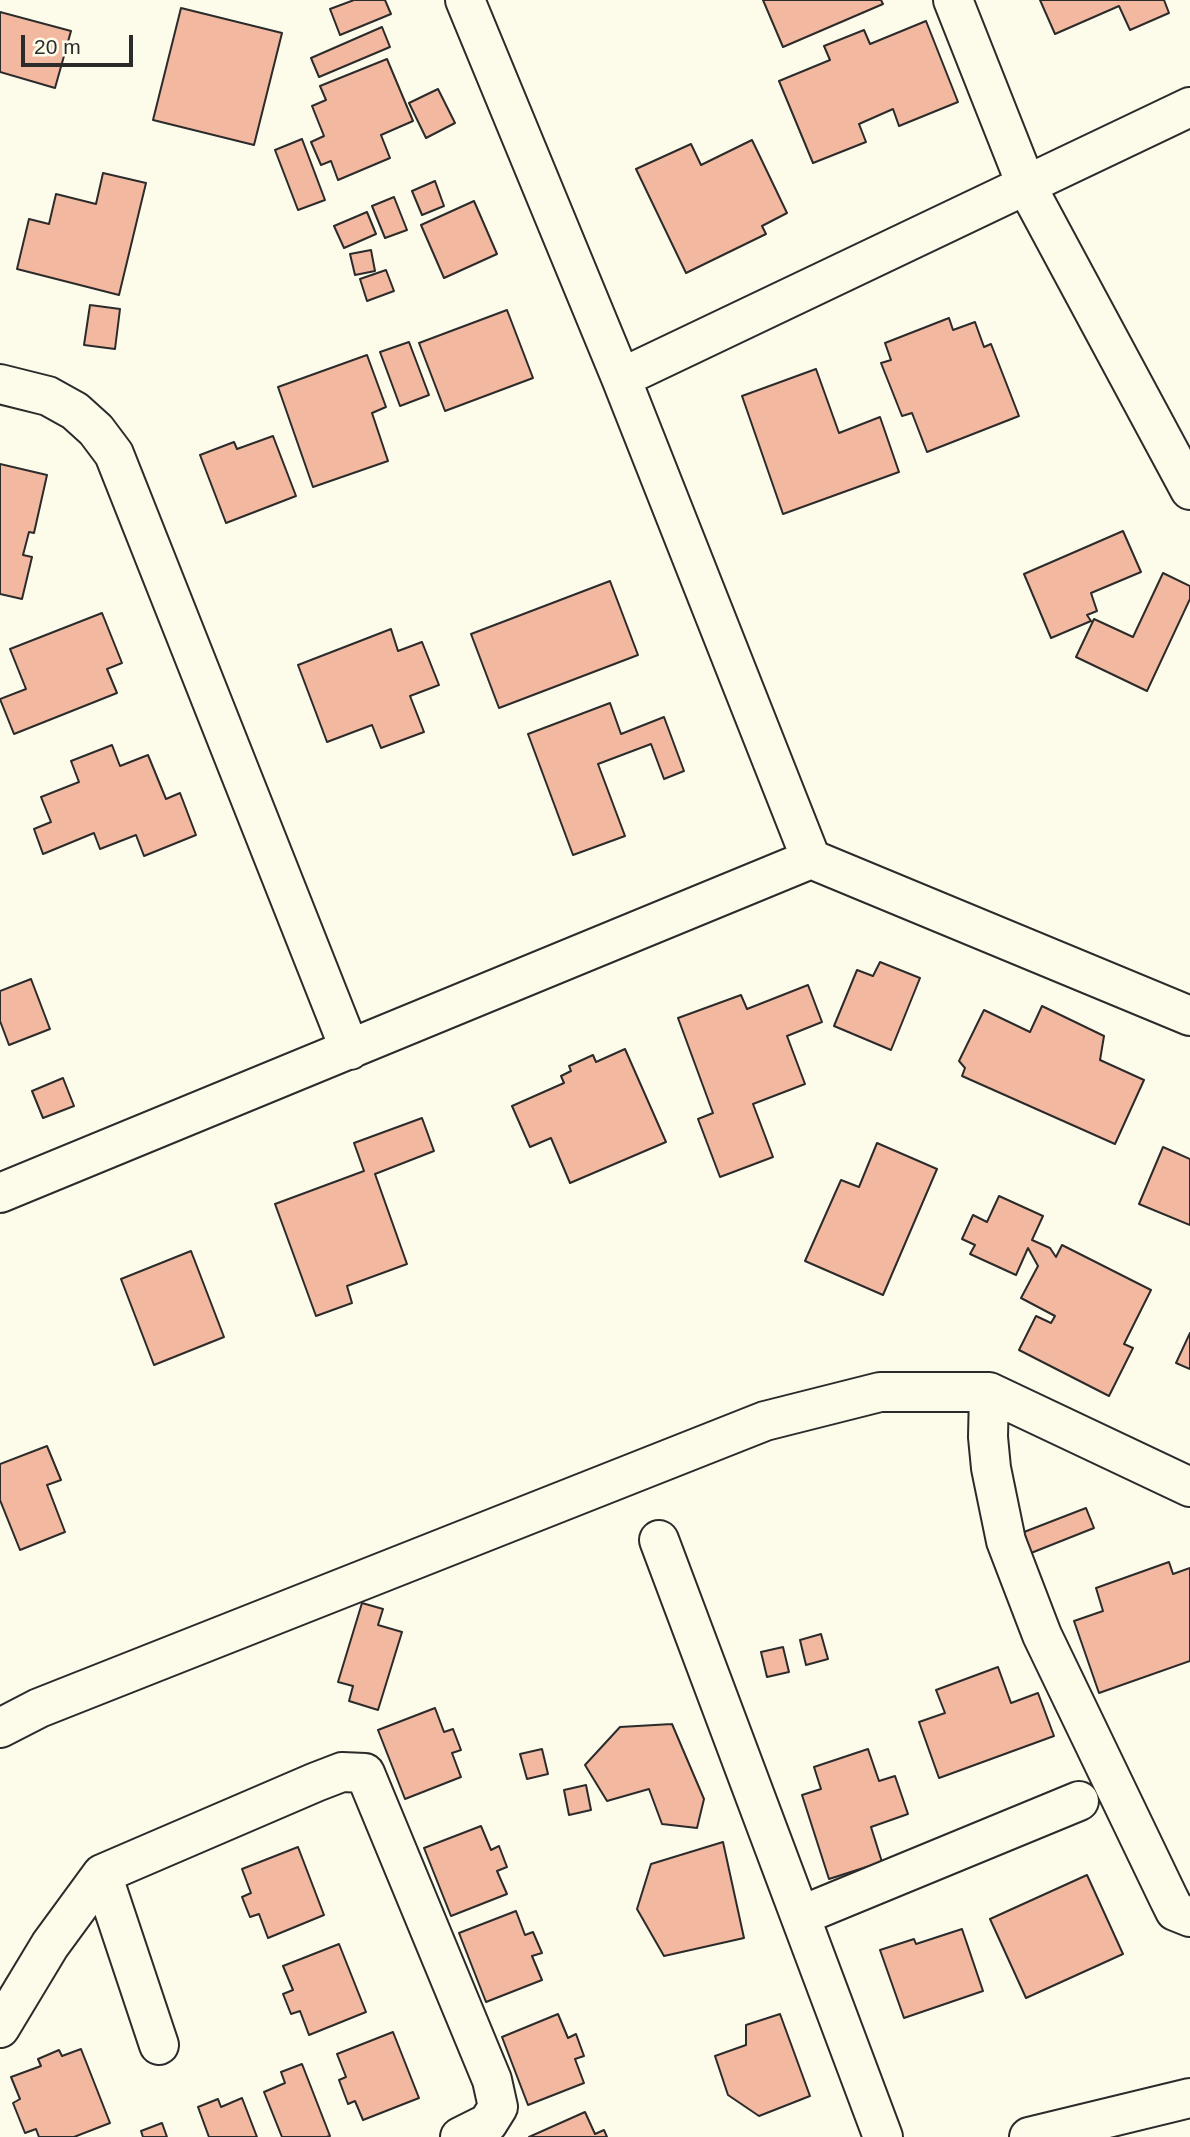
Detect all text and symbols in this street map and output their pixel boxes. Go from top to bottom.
scale bar [24,21,136,65]
text: 20 m [34,35,81,58]

